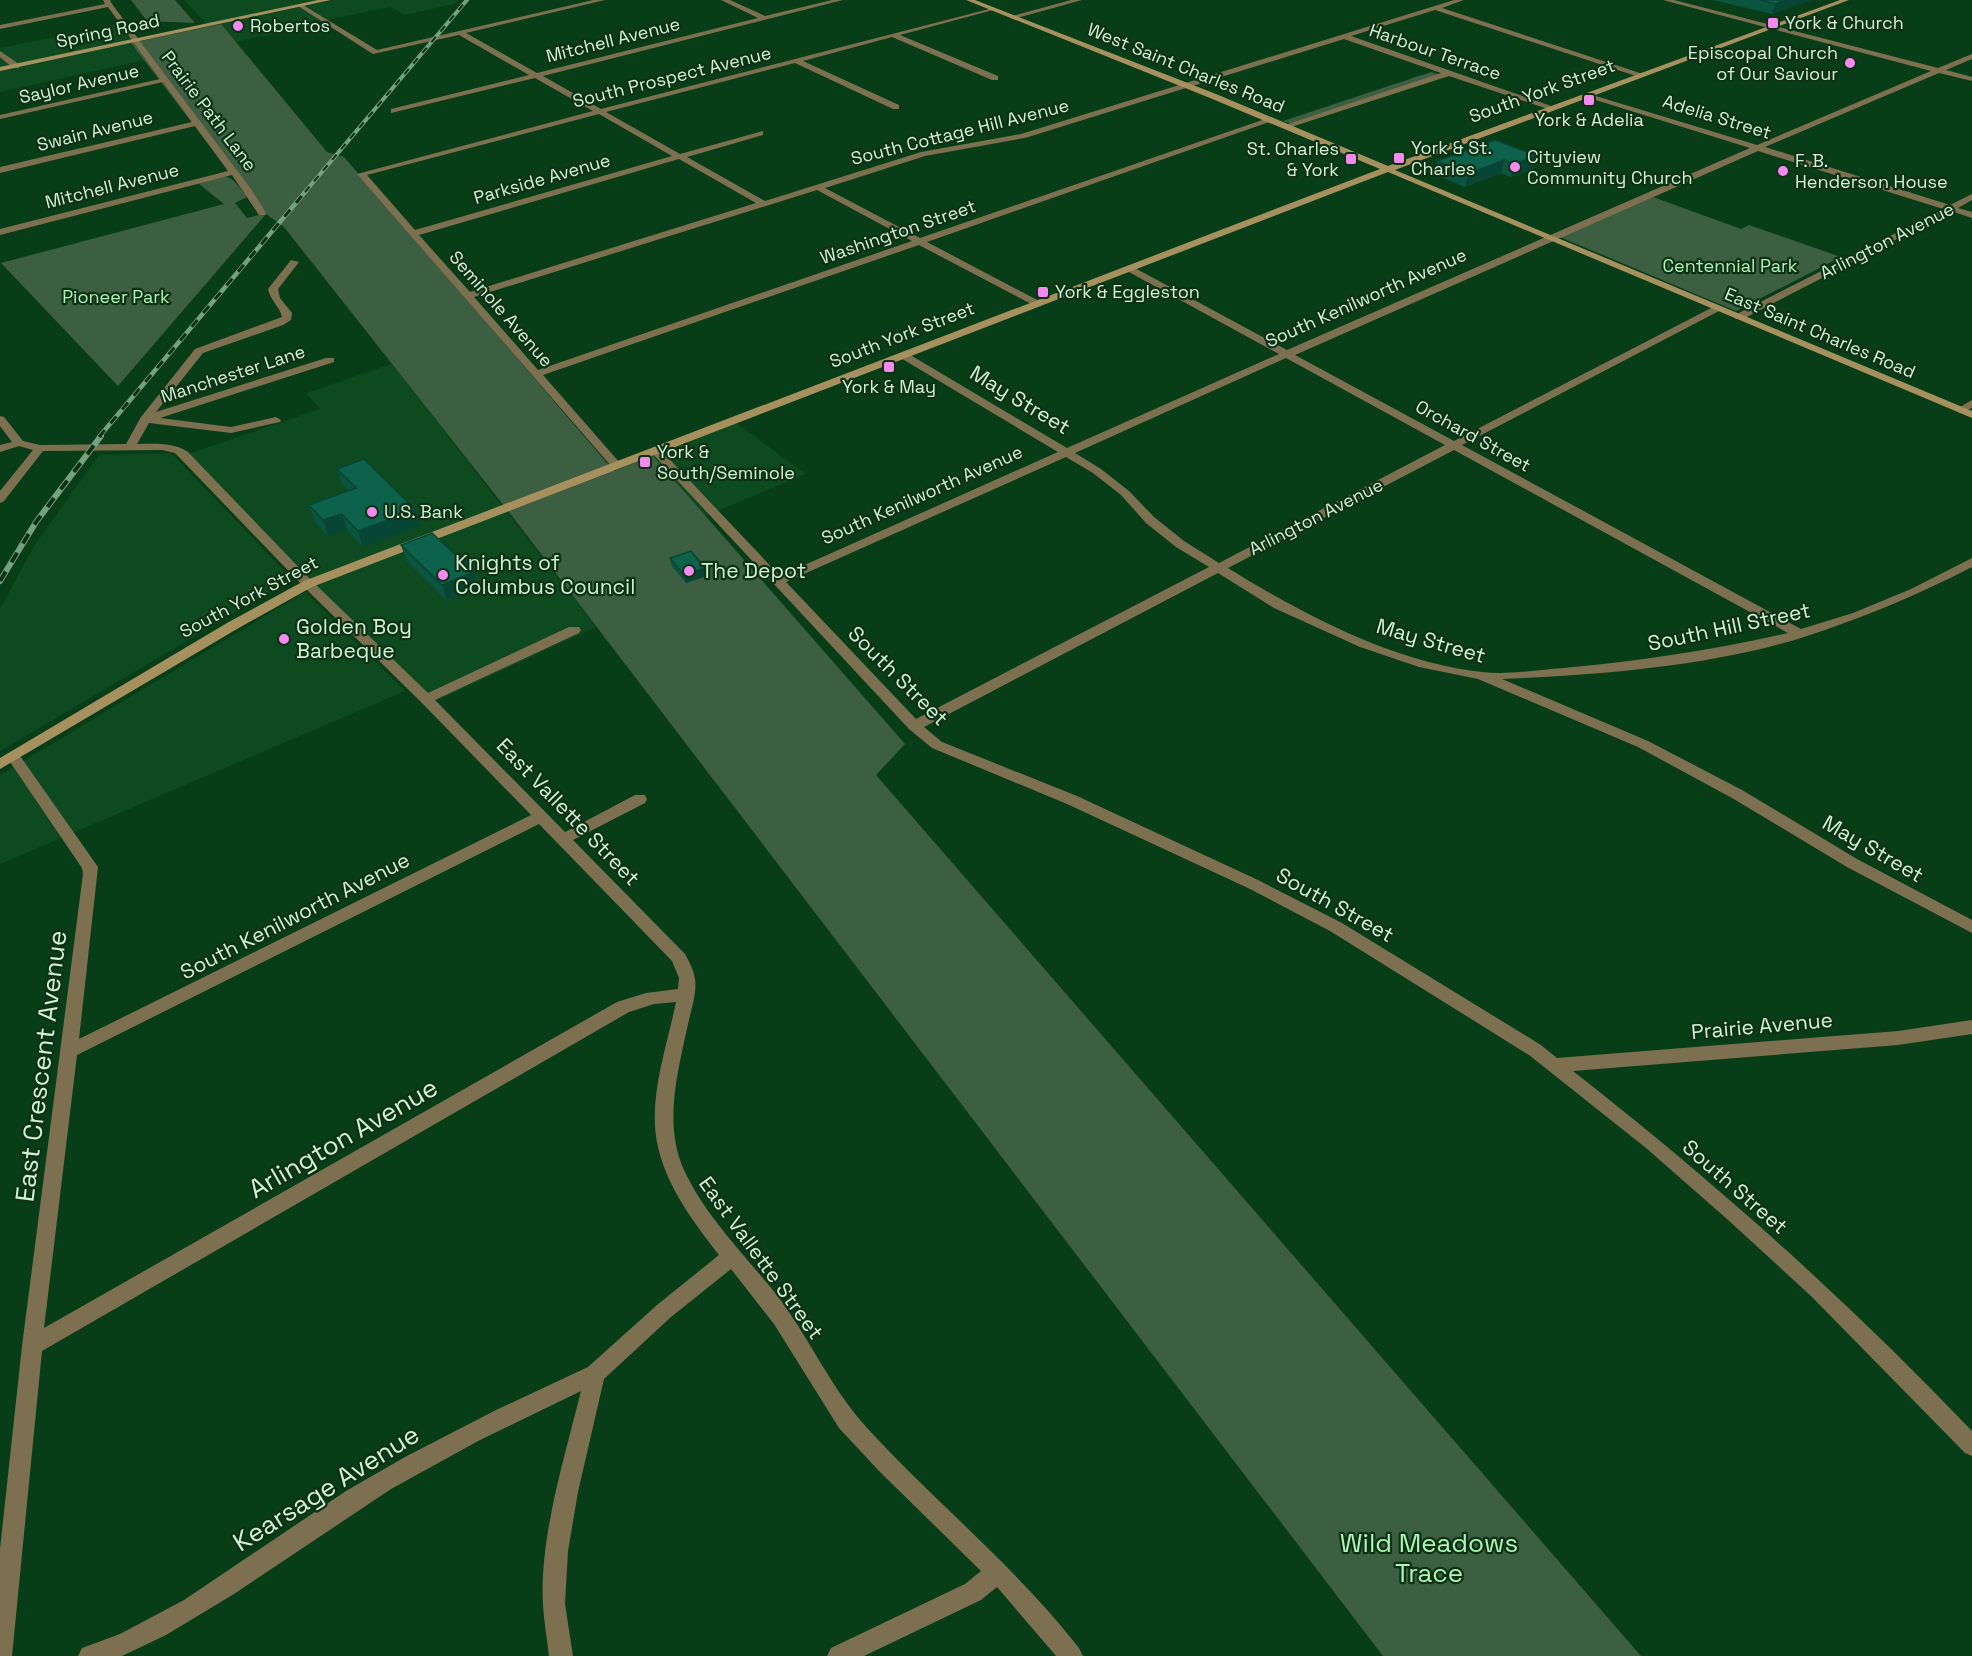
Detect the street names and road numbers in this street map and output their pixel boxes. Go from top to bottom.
street label: Spring Road [54,8,162,53]
street label: Mitchell Avenue [544,12,682,67]
street label: West Saint Charles Road [1084,17,1288,118]
street label: Harbour Terrace [1366,18,1504,85]
street label: South Prospect Avenue [570,41,774,112]
street label: Prairie Path Lane [157,46,262,175]
street label: South York Street [1466,53,1618,128]
street label: Saylor Avenue [17,59,141,108]
street label: Adelia Street [1660,89,1774,144]
street label: South Cottage Hill Avenue [849,93,1071,170]
street label: Swain Avenue [34,105,155,156]
street label: Parkside Avenue [471,148,613,209]
street label: Mitchell Avenue [43,158,181,213]
street label: Washington Street [817,194,979,269]
street label: Arlington Avenue [1816,197,1958,284]
street label: South Kenilworth Avenue [1262,243,1470,352]
street label: Seminole Avenue [445,246,558,372]
street label: East Saint Charles Road [1721,282,1919,383]
street label: South York Street [826,296,978,373]
street label: Manchester Lane [158,339,308,408]
street label: May Street [965,359,1075,440]
street label: Orchard Street [1412,394,1535,477]
street label: South Kenilworth Avenue [818,440,1026,549]
street label: Arlington Avenue [1245,473,1387,560]
street label: South York Street [176,550,322,643]
street label: South Hill Street [1645,596,1813,657]
street label: May Street [1373,612,1489,669]
street label: South Street [843,620,954,731]
street label: East Vallette Street [491,732,646,891]
street label: May Street [1818,809,1929,888]
street label: South Kenilworth Avenue [176,846,414,985]
street label: South Street [1271,861,1399,948]
street label: East Crescent Avenue [7,928,75,1204]
street label: Prairie Avenue [1690,1006,1834,1045]
street label: Arlington Avenue [242,1070,444,1206]
street label: South Street [1677,1134,1794,1240]
street label: East Vallette Street [693,1171,830,1344]
street label: Kearsage Avenue [226,1417,426,1559]

